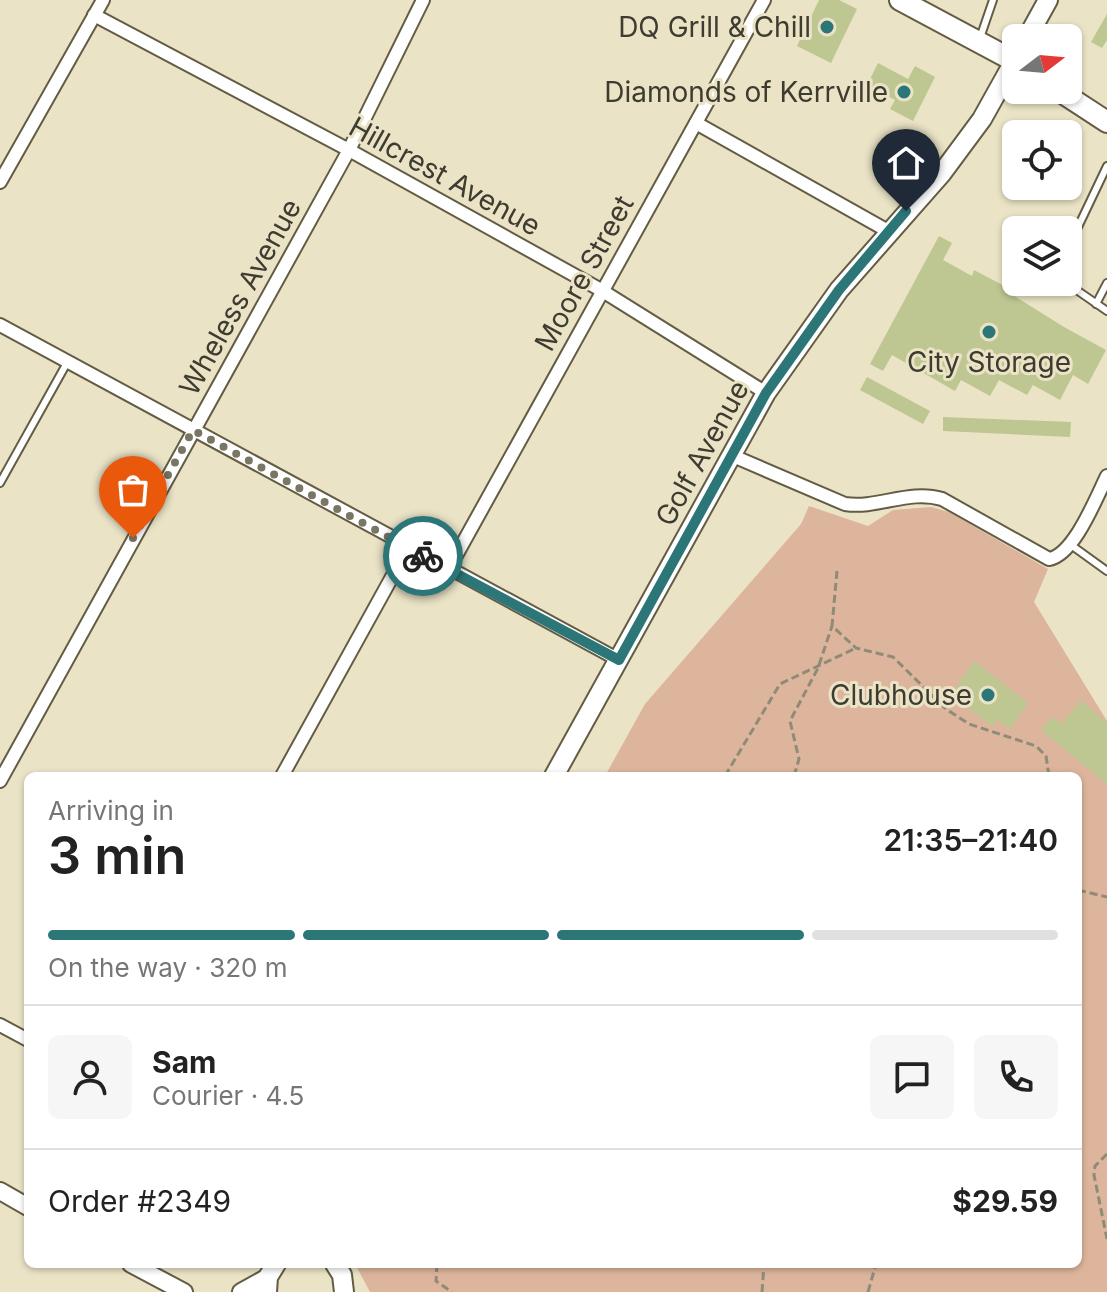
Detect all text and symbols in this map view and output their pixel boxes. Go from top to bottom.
place label: DQ Grill & Chill [618,10,811,44]
marker: DQ Grill & Chill [818,18,836,36]
north arrow [1002,24,1082,104]
map controls [1002,24,1082,296]
place label: Diamonds of Kerrville [604,75,888,109]
marker: Diamonds of Kerrville [895,83,913,101]
street label: Hillcrest Avenue [343,109,547,243]
button: locate [1002,120,1082,200]
pin [872,129,940,211]
icon: home [884,141,928,185]
street label: Moore Street [527,189,641,357]
street label: Wheless Avenue [172,193,308,401]
button: layers [1002,216,1082,296]
marker: City Storage [980,323,998,341]
place label: City Storage [907,345,1071,379]
street label: Golf Avenue [648,374,756,532]
pin [99,456,167,538]
icon: bag [111,468,155,512]
courier [383,516,463,596]
icon: bike [401,534,445,578]
place label: Clubhouse [830,678,972,712]
marker: Clubhouse [979,686,997,704]
text: Arriving in [48,795,174,826]
text: 21:35–21:40 [883,822,1058,858]
text: 3 min [48,824,186,887]
text: On the way · 320 m [48,952,288,983]
button: person [48,1035,132,1119]
button: chat [870,1035,954,1119]
button: phone [974,1035,1058,1119]
text: Sam [152,1044,216,1080]
text: Courier · 4.5 [152,1080,304,1111]
text: Order #2349 [48,1183,231,1219]
text: $29.59 [952,1183,1058,1219]

